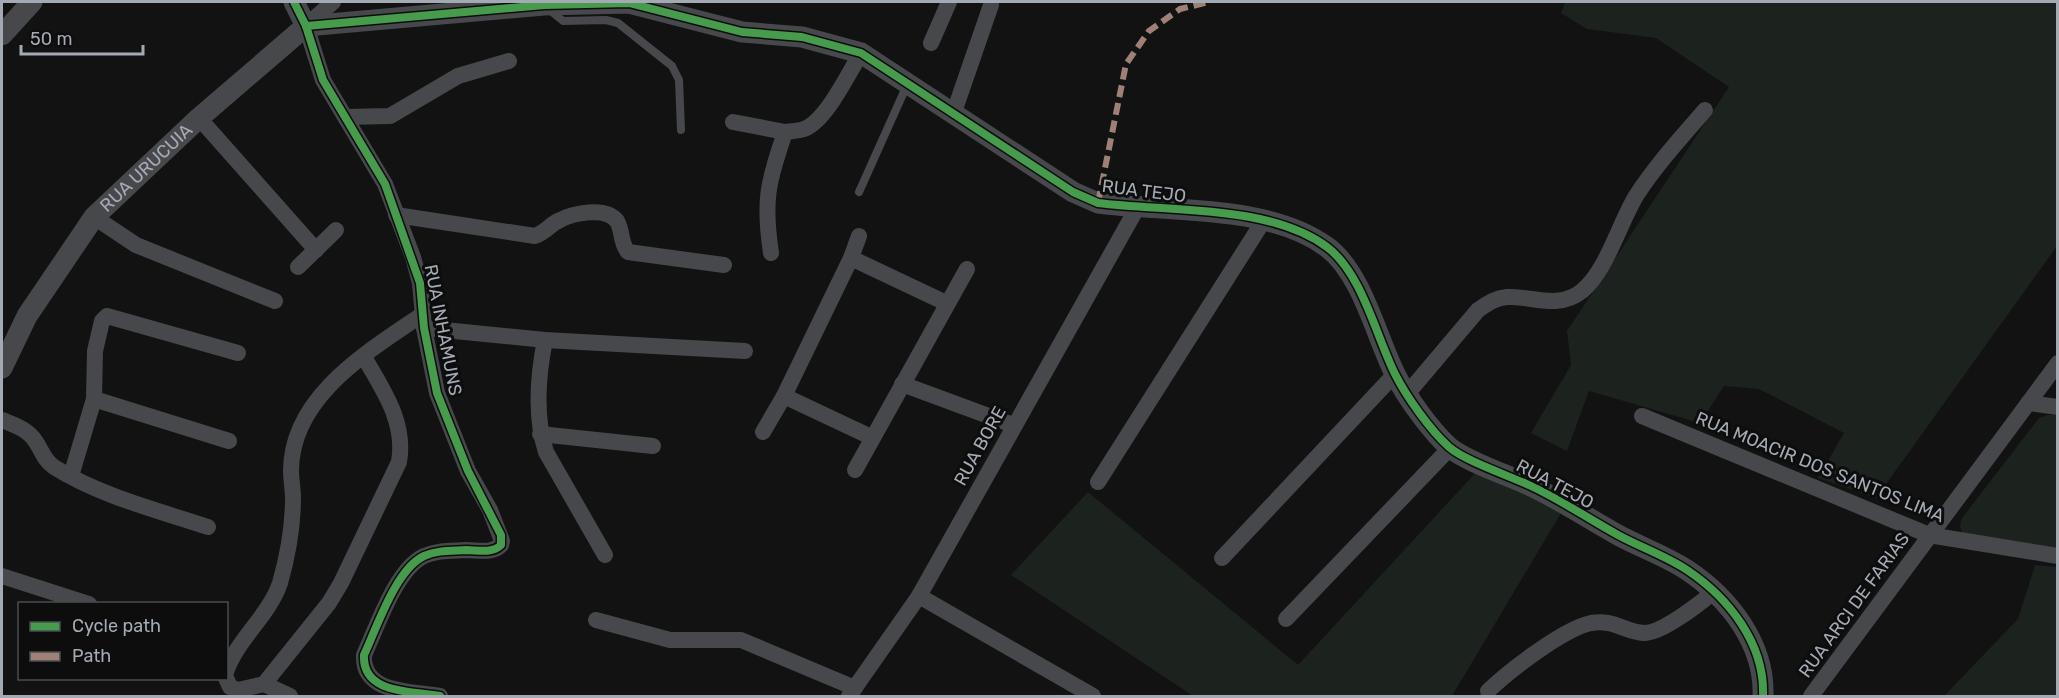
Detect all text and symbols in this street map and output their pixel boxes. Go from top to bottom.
scale bar [21,18,142,56]
text: 50 m [30,28,73,50]
street label: RUA URUCUIA [95,119,197,217]
street label: RUA TEJO [1101,175,1187,207]
street label: RUA INHAMUNS [420,263,466,397]
street label: RUA BORE [949,403,1011,489]
street label: RUA MOACIR DOS SANTOS LIMA [1692,407,1948,527]
street label: RUA TEJO [1512,454,1598,514]
street label: RUA ARCI DE FARIAS [1794,528,1914,682]
legend [18,602,228,680]
text: Cycle path [72,615,161,637]
text: Path [72,645,111,667]

